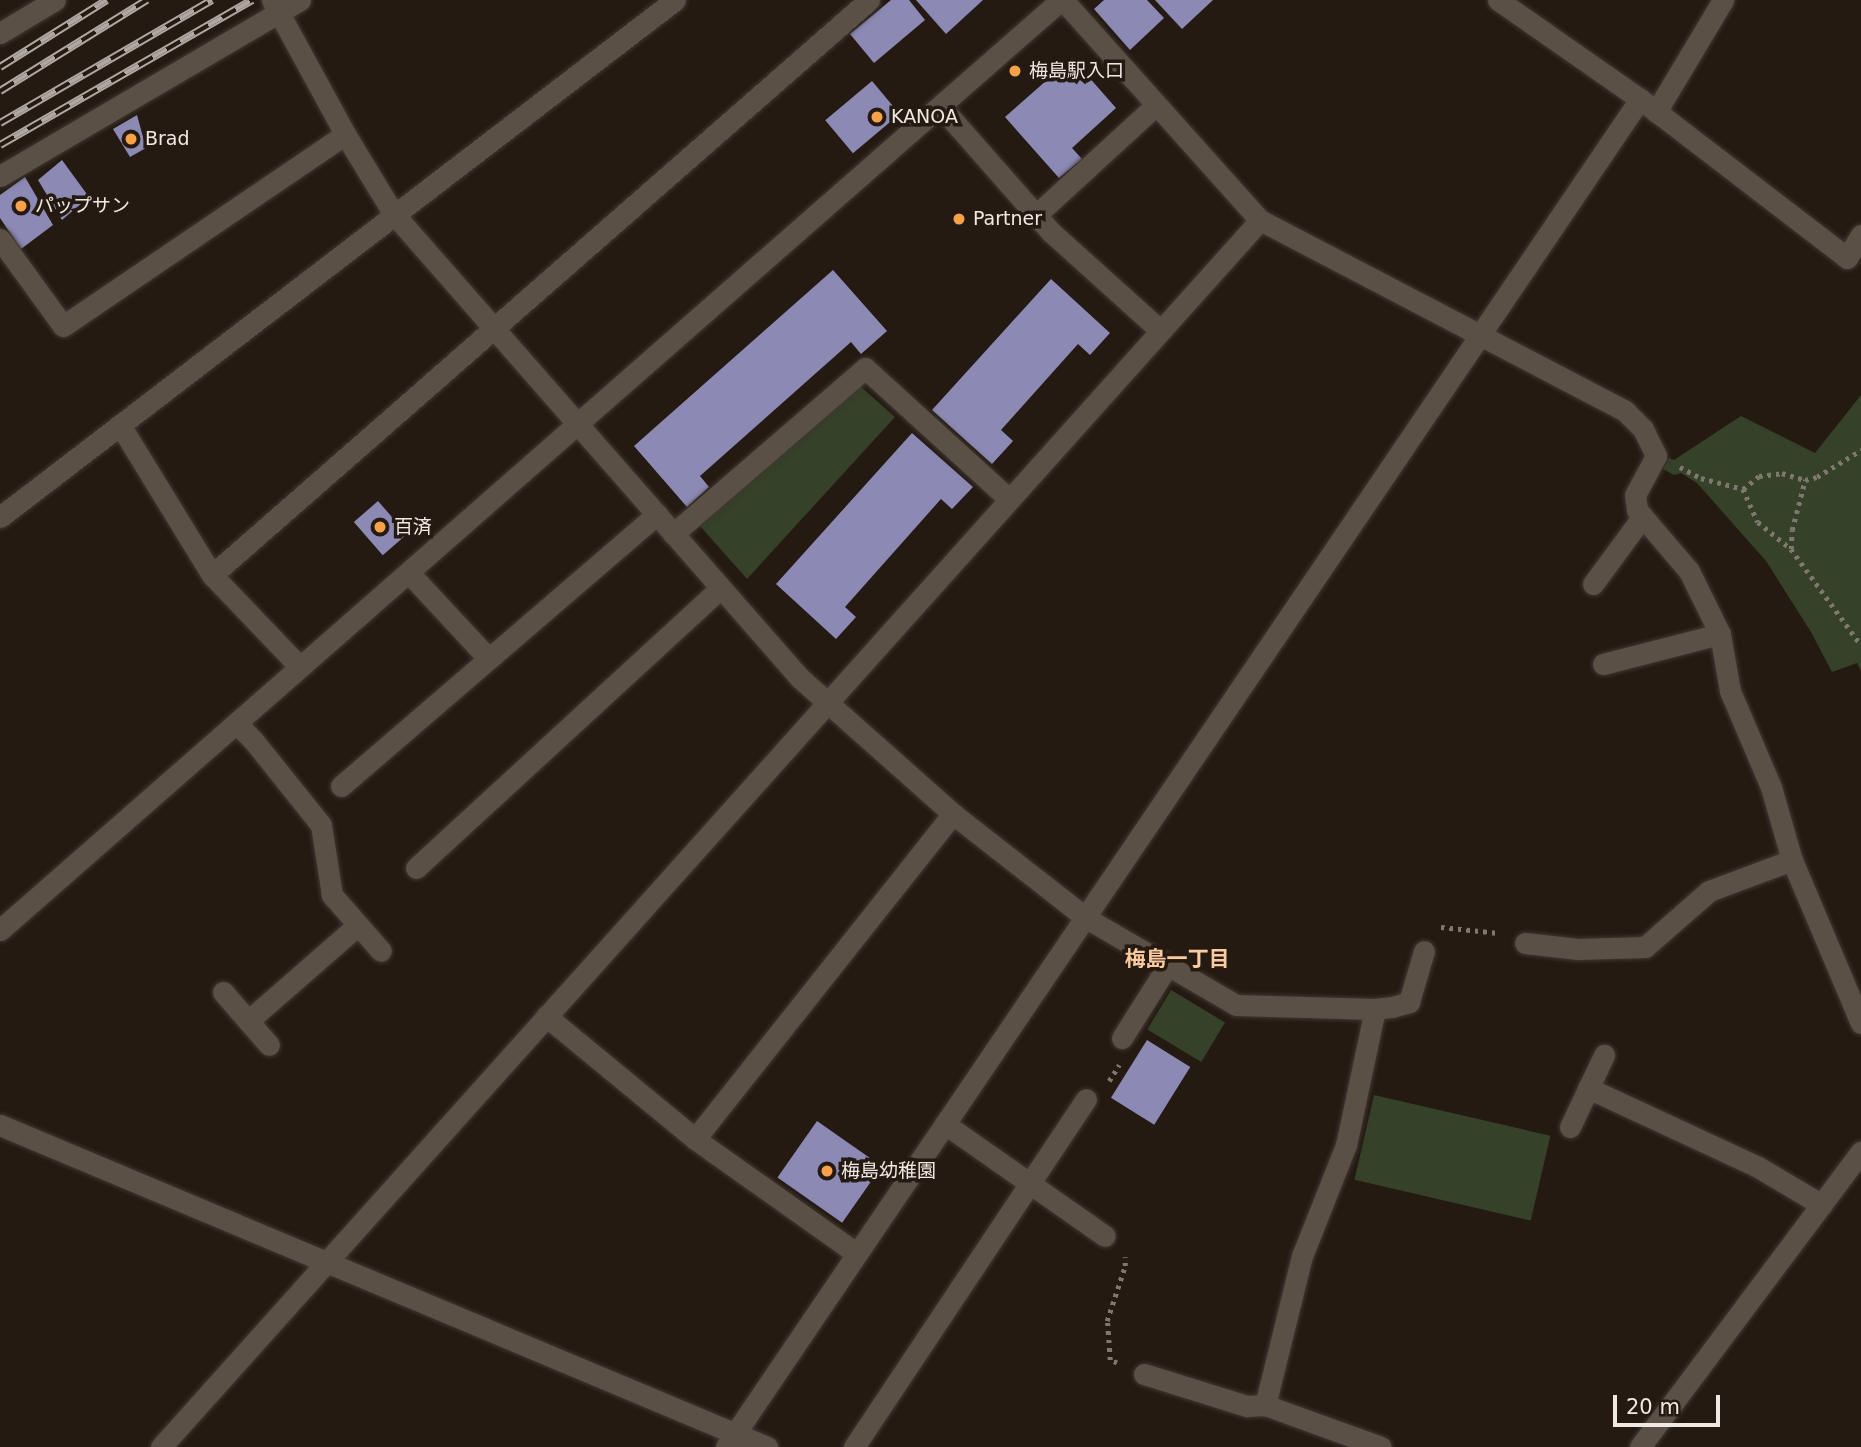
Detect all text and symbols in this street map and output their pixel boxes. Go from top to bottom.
place label: 梅島駅入口 [1029,60,1124,82]
marker: 梅島駅入口 [1007,63,1023,79]
place label: KANOA [891,106,958,128]
marker: KANOA [869,109,885,125]
place label: Brad [145,128,190,150]
marker: Brad [123,131,139,147]
place label: パップサン [35,195,130,217]
marker: パップサン [13,198,29,214]
place label: Partner [973,208,1042,230]
marker: Partner [951,211,967,227]
place label: 百済 [394,516,432,538]
marker: 百済 [372,519,388,535]
district label: 梅島一丁目 [1125,946,1229,972]
place label: 梅島幼稚園 [841,1160,936,1182]
marker: 梅島幼稚園 [819,1163,835,1179]
scale bar [1616,1380,1723,1424]
text: 20 m [1626,1395,1680,1419]

